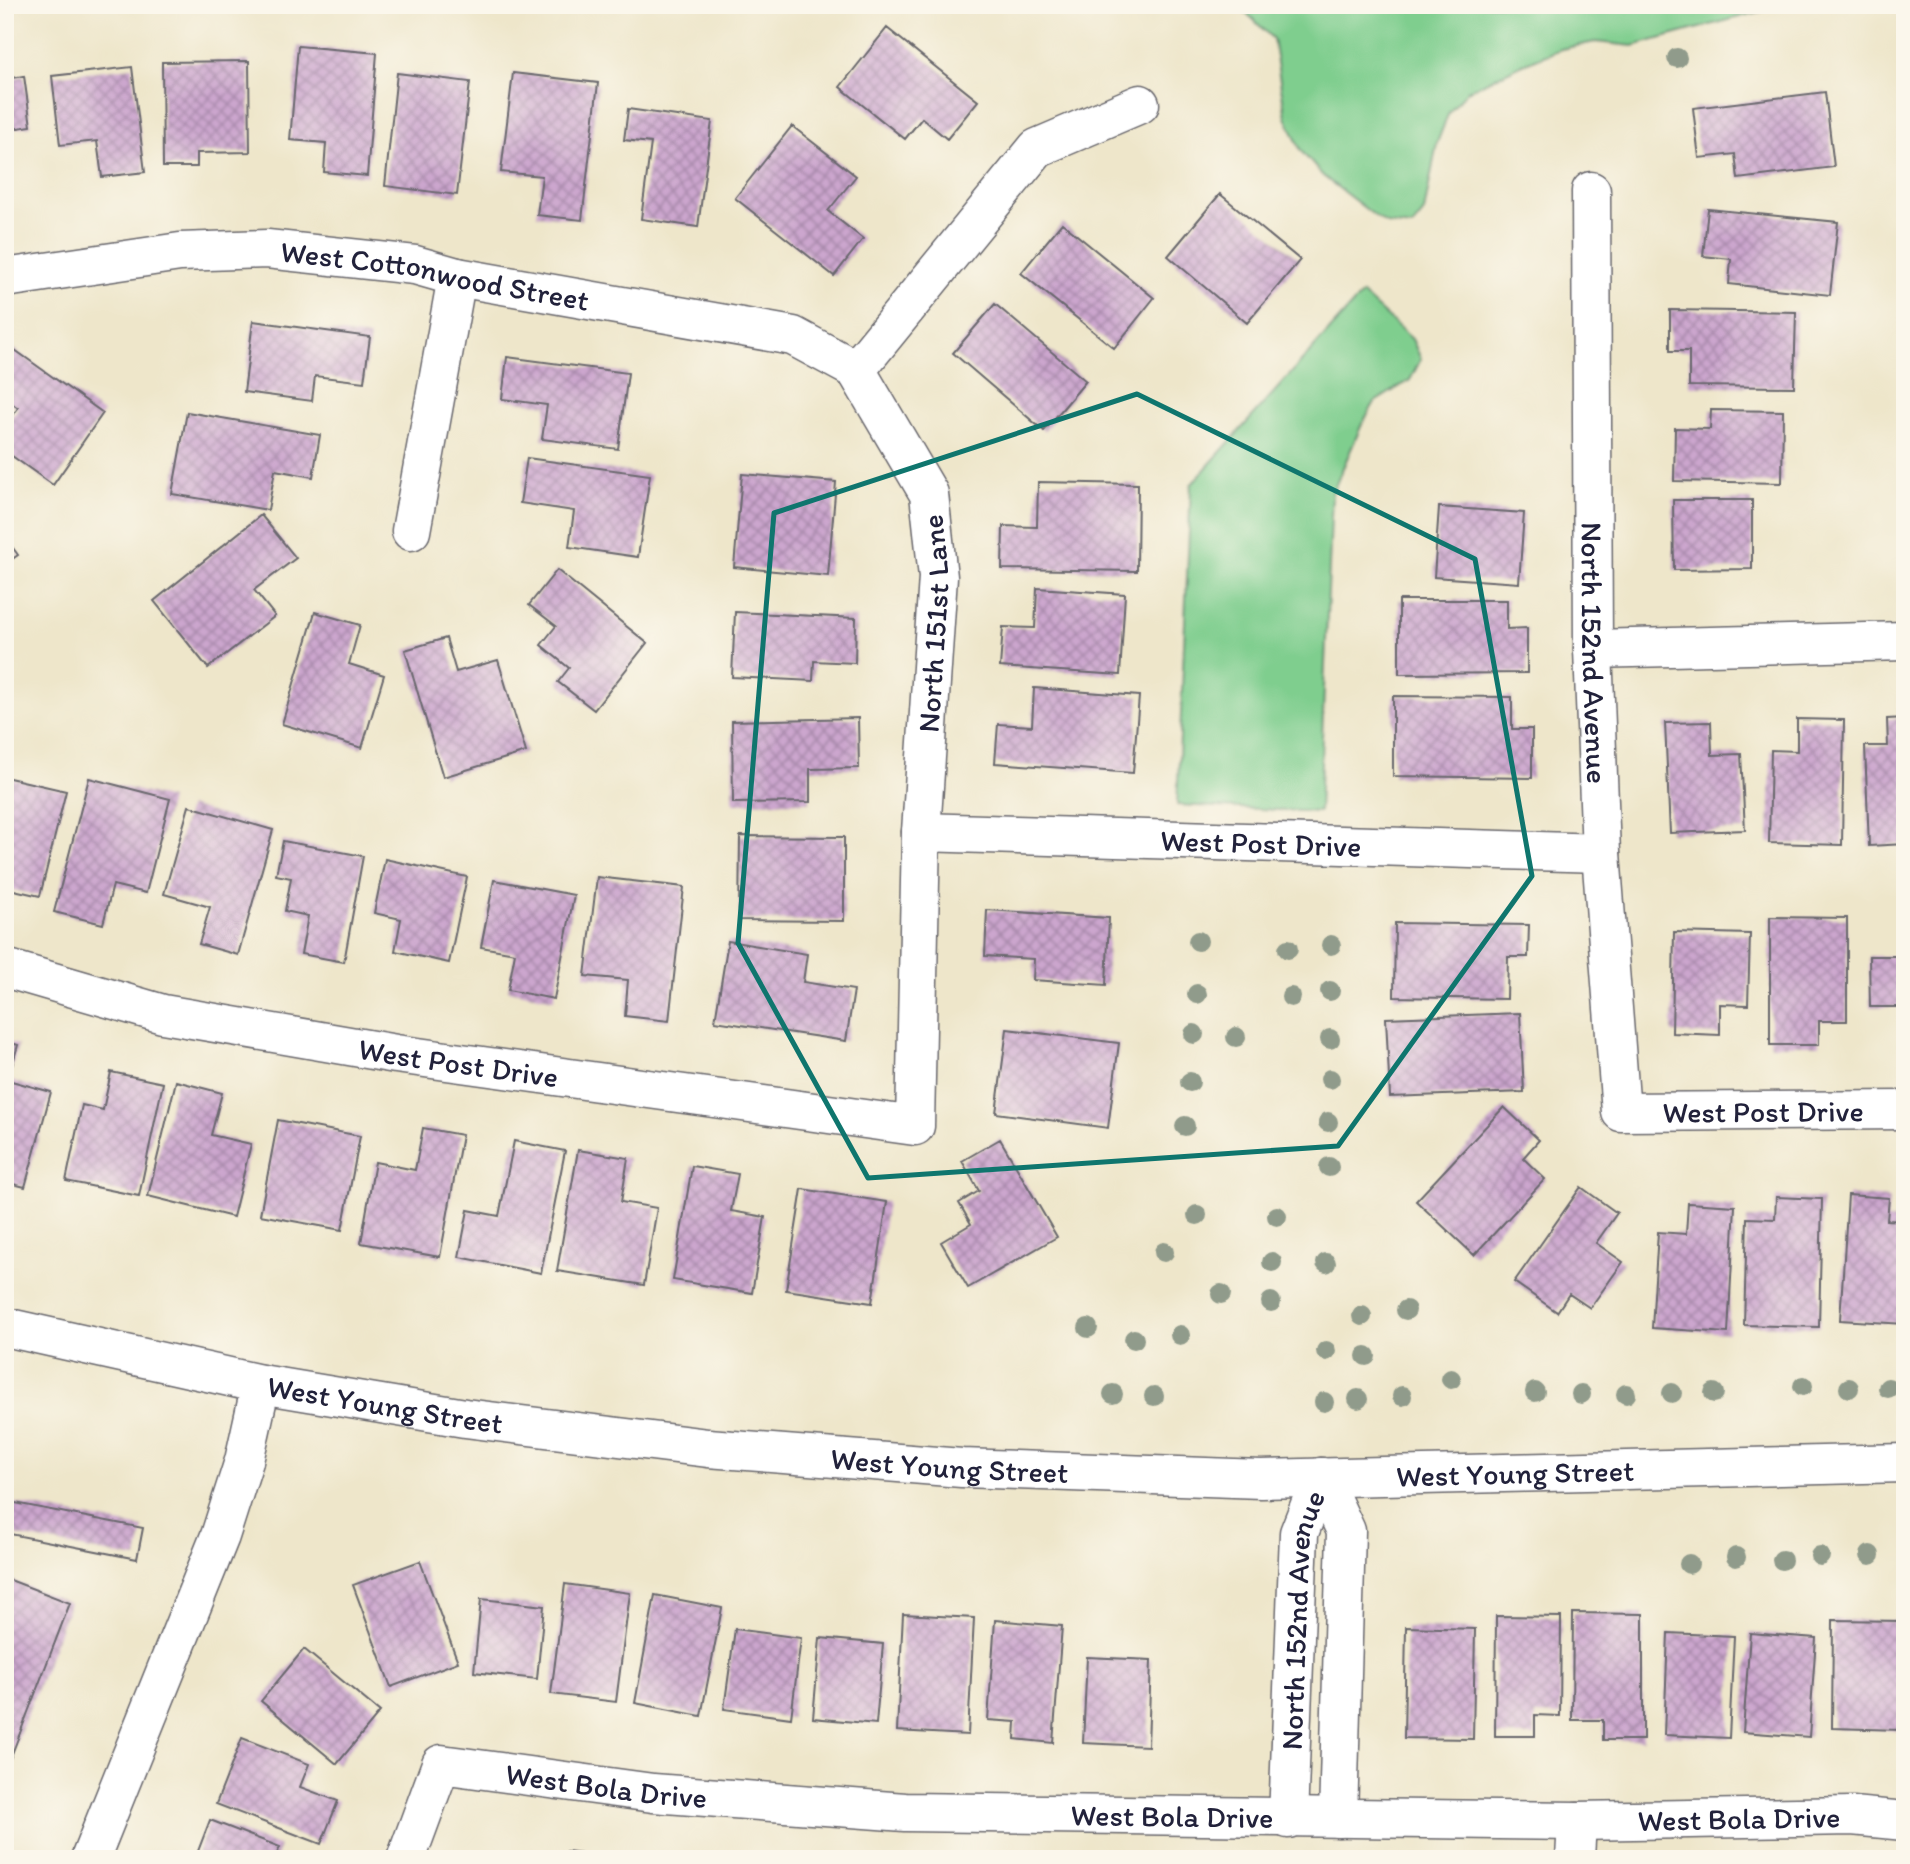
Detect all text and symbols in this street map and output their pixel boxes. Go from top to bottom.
street label: West Cottonwood Street [279,232,592,318]
street label: North 151st Lane [909,513,957,734]
street label: North 152nd Avenue [1574,522,1617,785]
street label: West Post Drive [1160,821,1362,864]
street label: West Post Drive [356,1029,561,1095]
street label: West Post Drive [1662,1092,1864,1130]
street label: West Young Street [264,1367,505,1441]
street label: West Young Street [829,1439,1069,1490]
street label: West Young Street [1395,1451,1635,1494]
street label: North 152nd Avenue [1272,1485,1333,1751]
street label: West Bola Drive [503,1755,708,1816]
street label: West Bola Drive [1070,1796,1274,1835]
street label: West Bola Drive [1637,1798,1841,1838]

